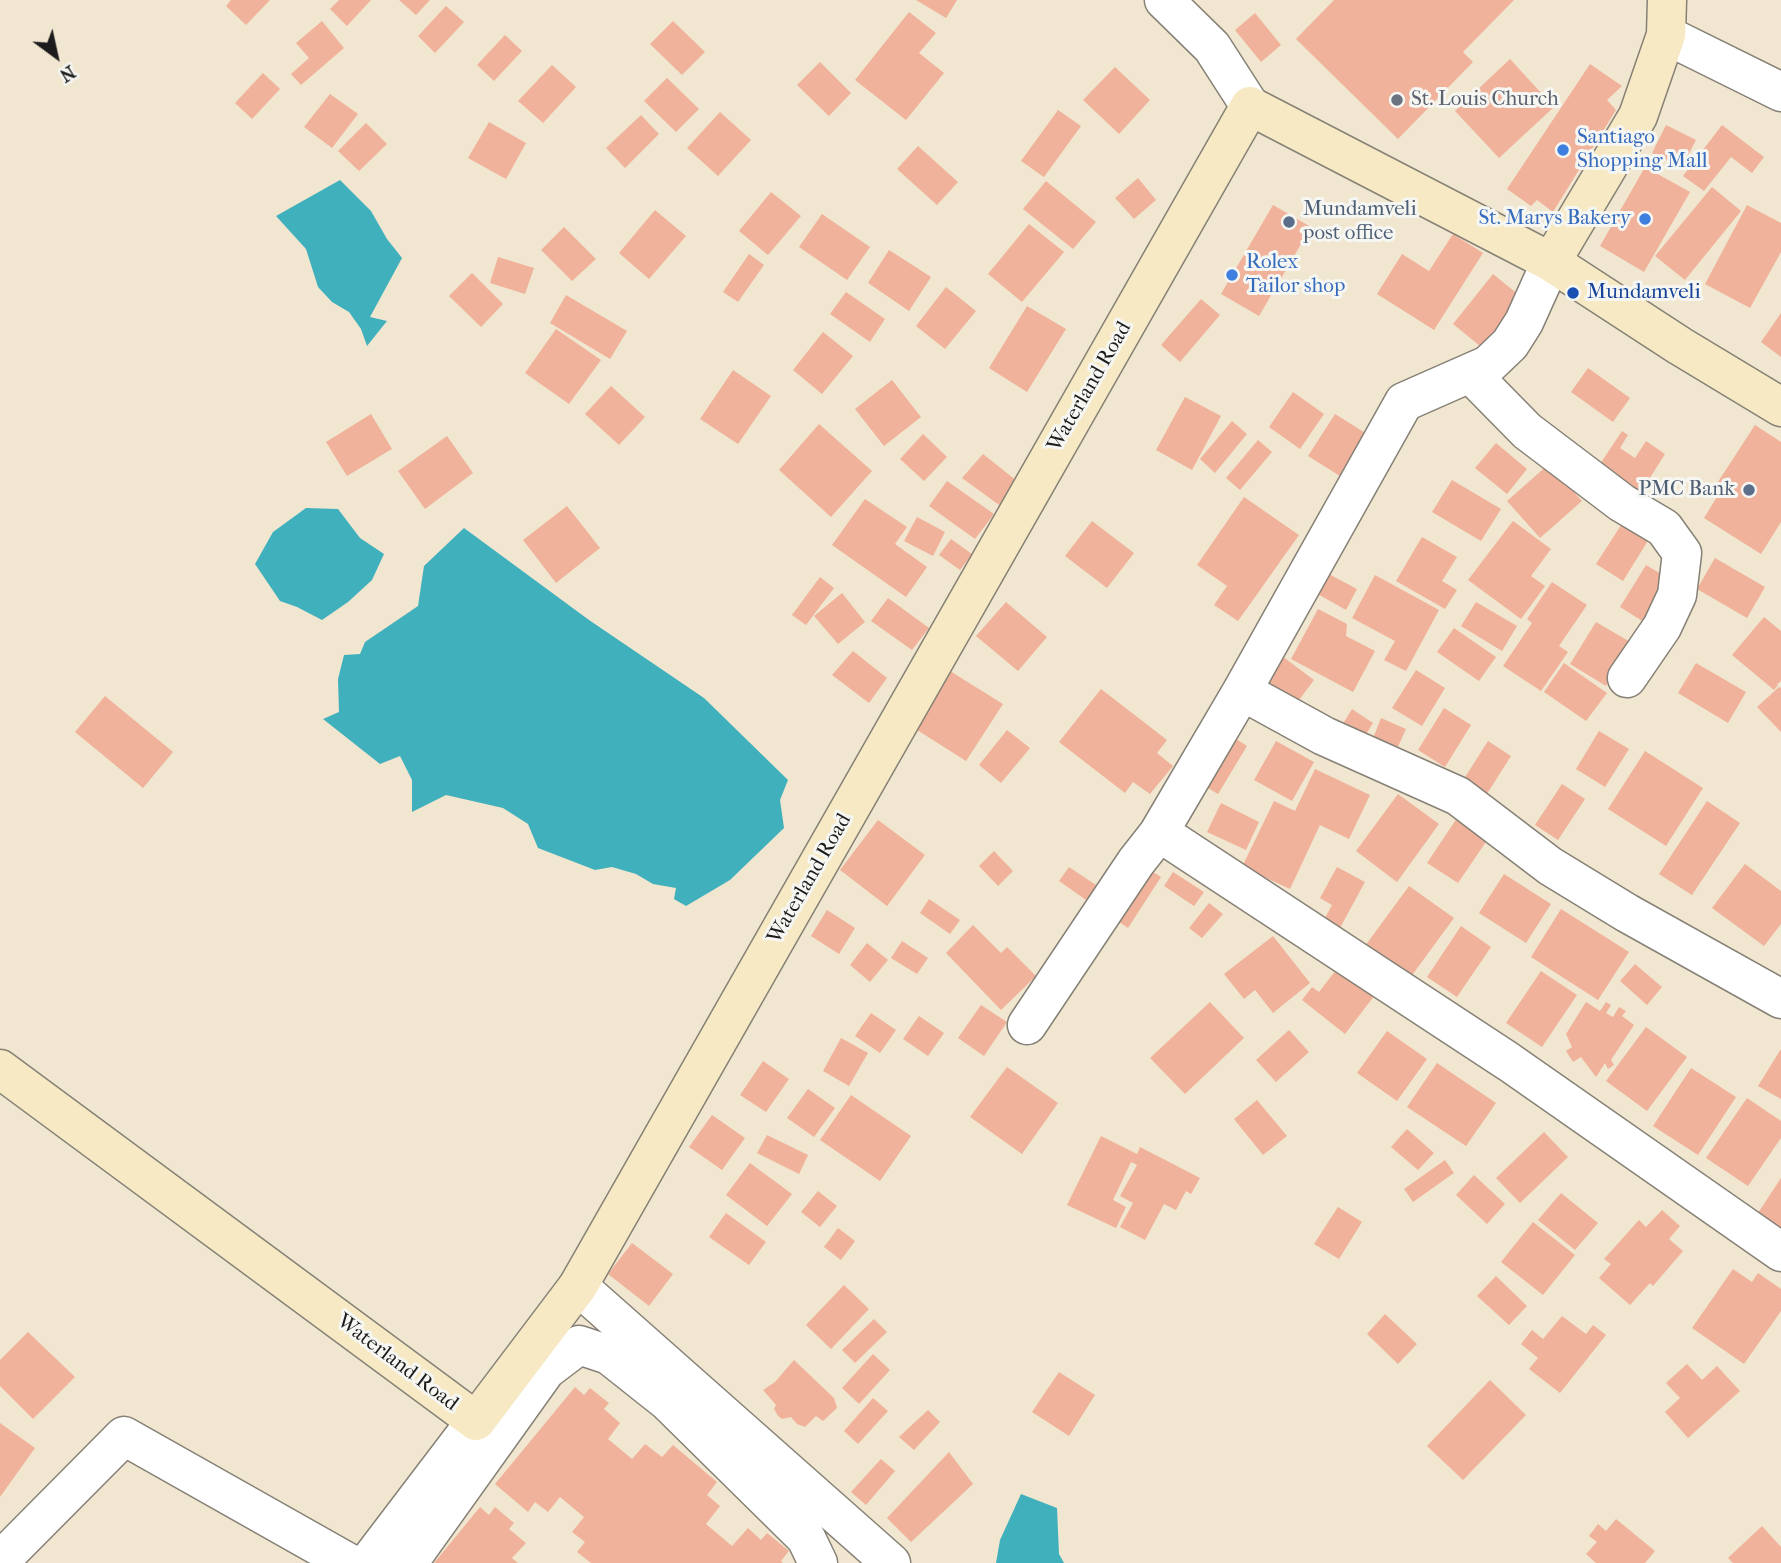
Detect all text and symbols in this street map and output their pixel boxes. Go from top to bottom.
north arrow [21,21,91,91]
text: N [55,60,79,87]
place label: St. Louis Church [1411,87,1559,113]
marker: St. Louis Church [1389,92,1405,108]
place label: Santiago Shopping Mall [1577,125,1708,175]
marker: Santiago Shopping Mall [1555,142,1571,158]
place label: Mundamveli post office [1303,197,1417,247]
place label: St. Marys Bakery [1479,206,1631,232]
marker: St. Marys Bakery [1637,211,1653,227]
marker: Mundamveli post office [1281,214,1297,230]
place label: Rolex Tailor shop [1246,250,1345,300]
marker: Rolex Tailor shop [1224,267,1240,283]
place label: Mundamveli [1587,280,1701,306]
marker: Mundamveli [1565,285,1581,301]
street label: Waterland Road [1043,318,1137,456]
place label: PMC Bank [1638,477,1735,503]
marker: PMC Bank [1741,482,1757,498]
street label: Waterland Road [763,810,857,948]
street label: Waterland Road [331,1309,463,1417]

